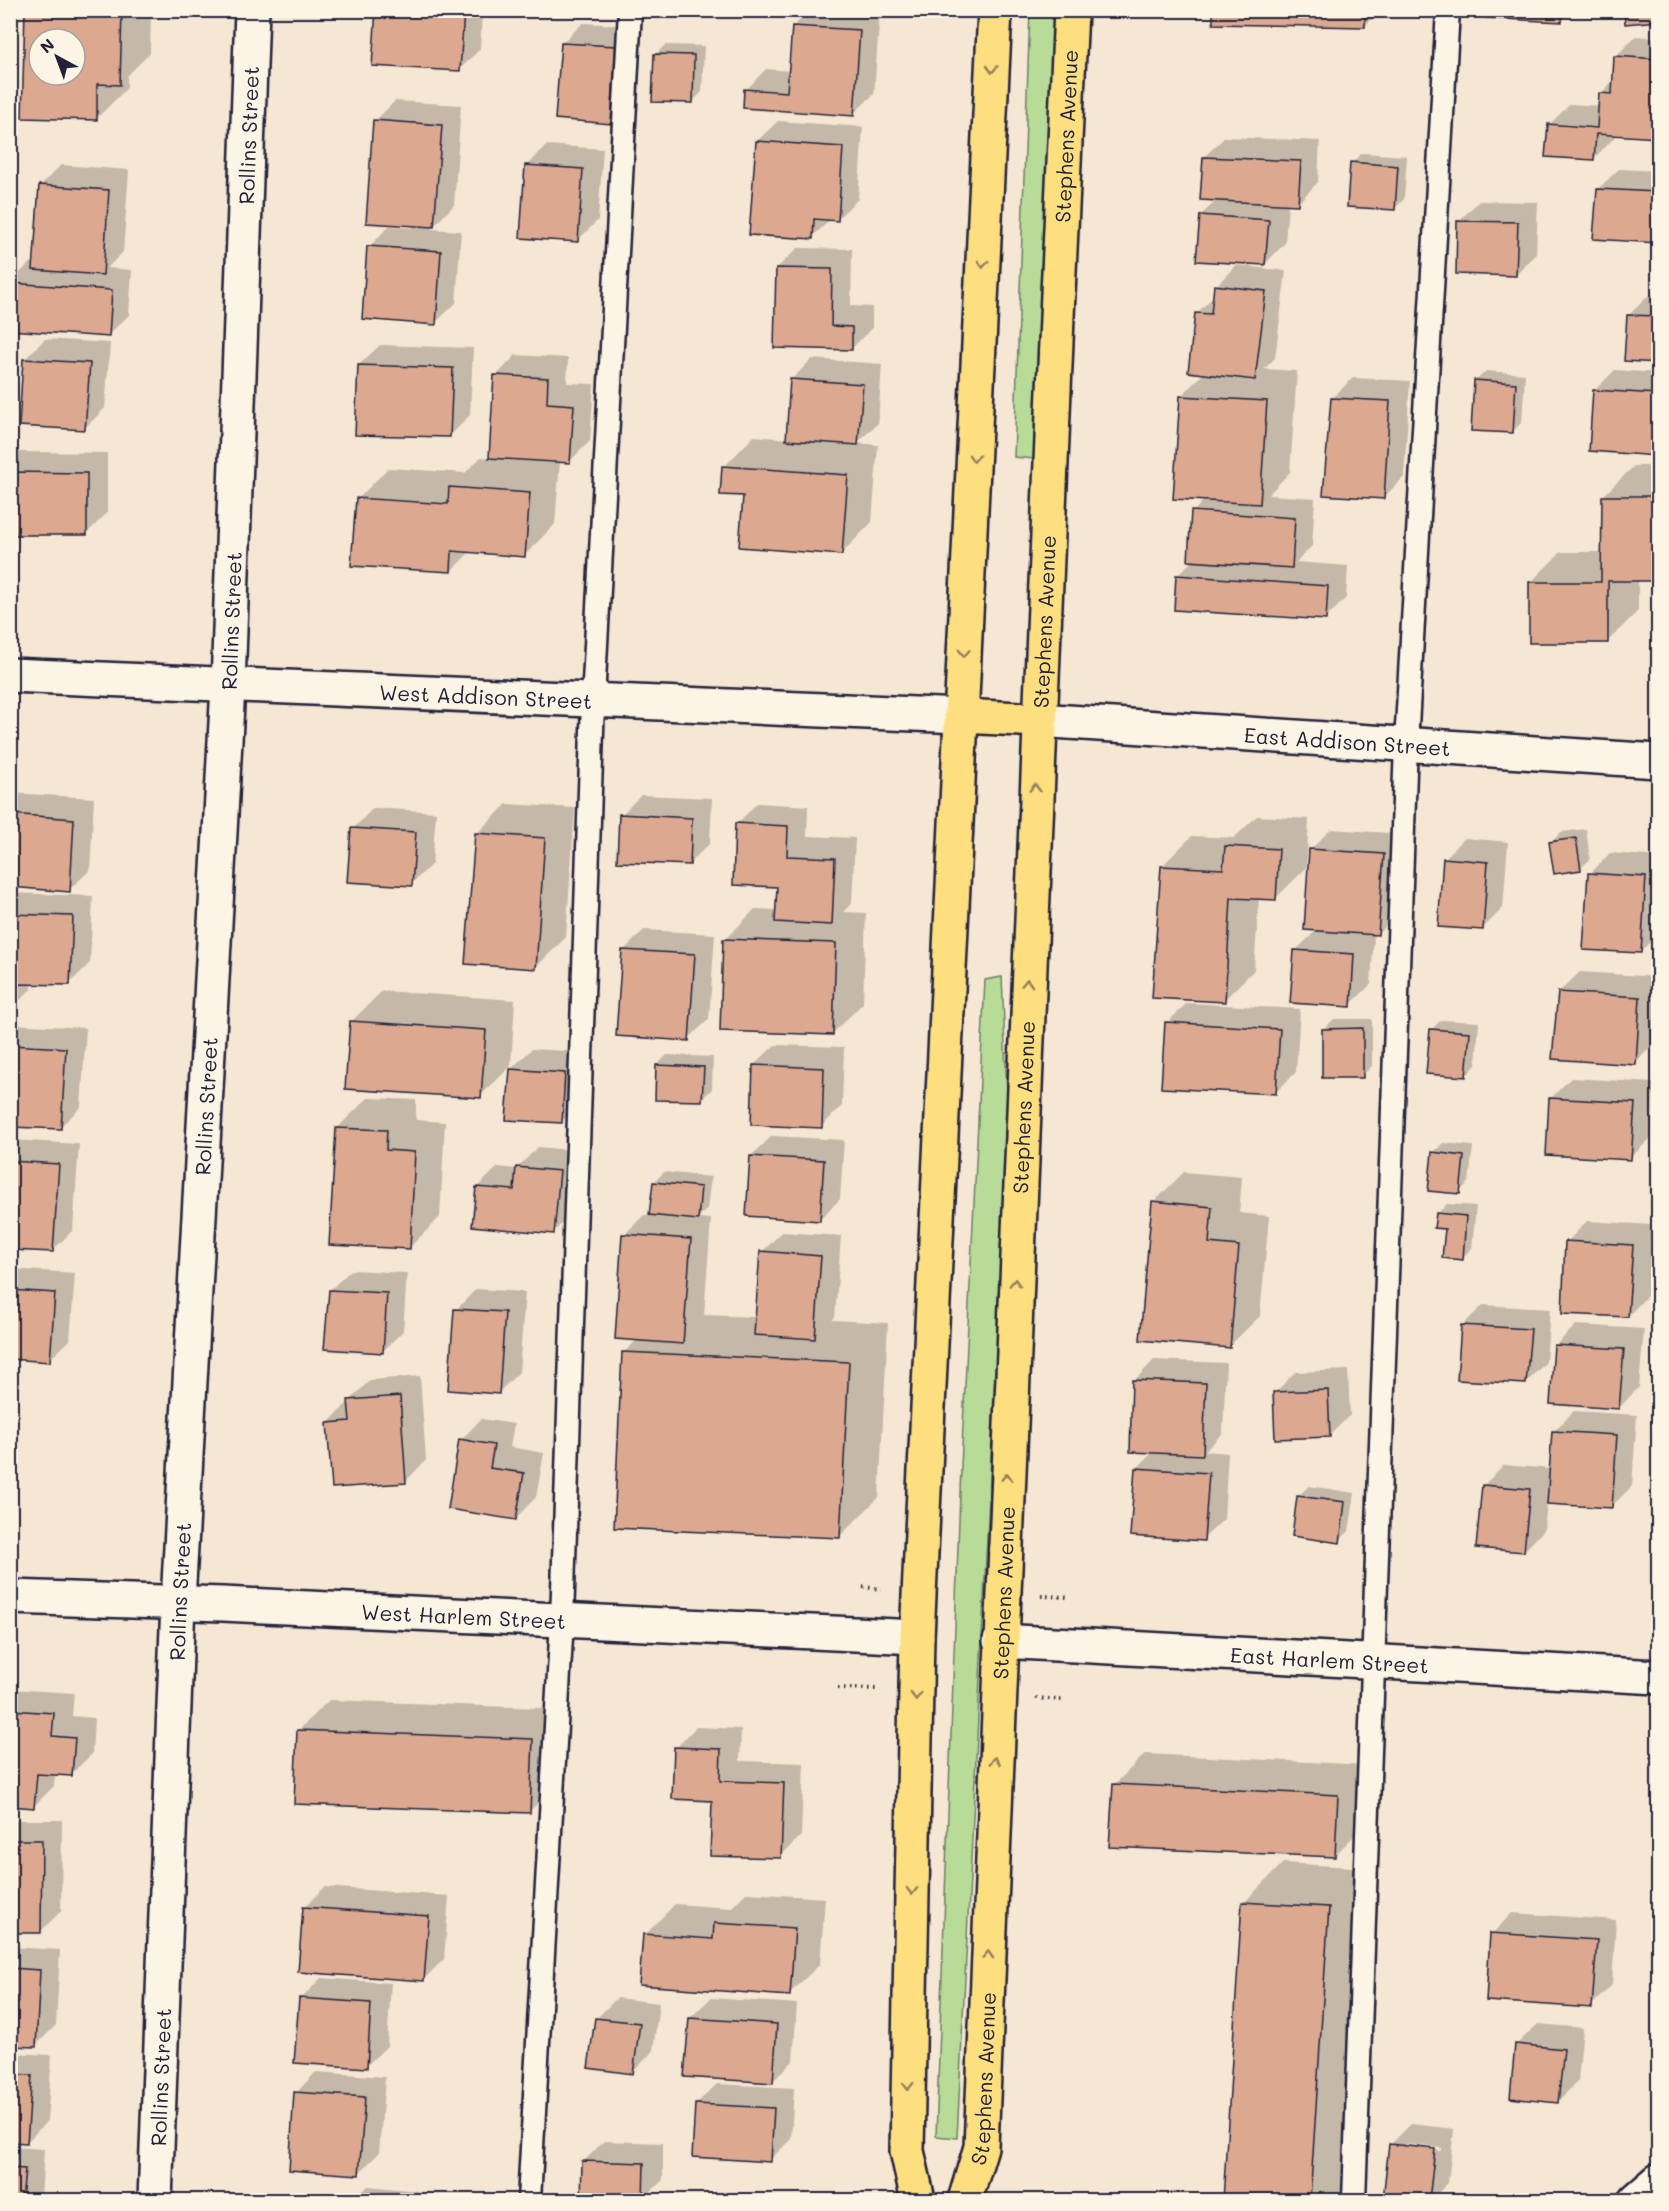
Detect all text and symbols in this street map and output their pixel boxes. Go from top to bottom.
north arrow [27,27,87,87]
text: N [35,33,58,57]
street label: Stephens Avenue [1048,49,1083,223]
one-way arrow [986,64,999,73]
street label: Rollins Street [232,66,264,205]
one-way arrow [976,259,989,268]
one-way arrow [967,454,980,463]
street label: Stephens Avenue [1026,535,1061,709]
street label: Rollins Street [214,551,246,690]
one-way arrow [958,649,971,658]
street label: West Addison Street [378,677,593,714]
street label: East Addison Street [1243,720,1451,761]
one-way arrow [1029,784,1042,793]
one-way arrow [1021,978,1034,987]
street label: Stephens Avenue [1005,1020,1040,1194]
street label: Rollins Street [188,1036,222,1176]
one-way arrow [1008,1278,1021,1287]
one-way arrow [1000,1473,1013,1482]
street label: Stephens Avenue [986,1506,1020,1680]
street label: Rollins Street [162,1522,196,1661]
street label: West Harlem Street [361,1597,567,1634]
street label: East Harlem Street [1230,1640,1429,1678]
one-way arrow [910,1691,923,1700]
one-way arrow [989,1756,1002,1765]
one-way arrow [906,1886,919,1895]
one-way arrow [982,1951,995,1960]
street label: Stephens Avenue [963,1991,1000,2168]
street label: Rollins Street [144,2007,176,2147]
one-way arrow [902,2081,915,2090]

